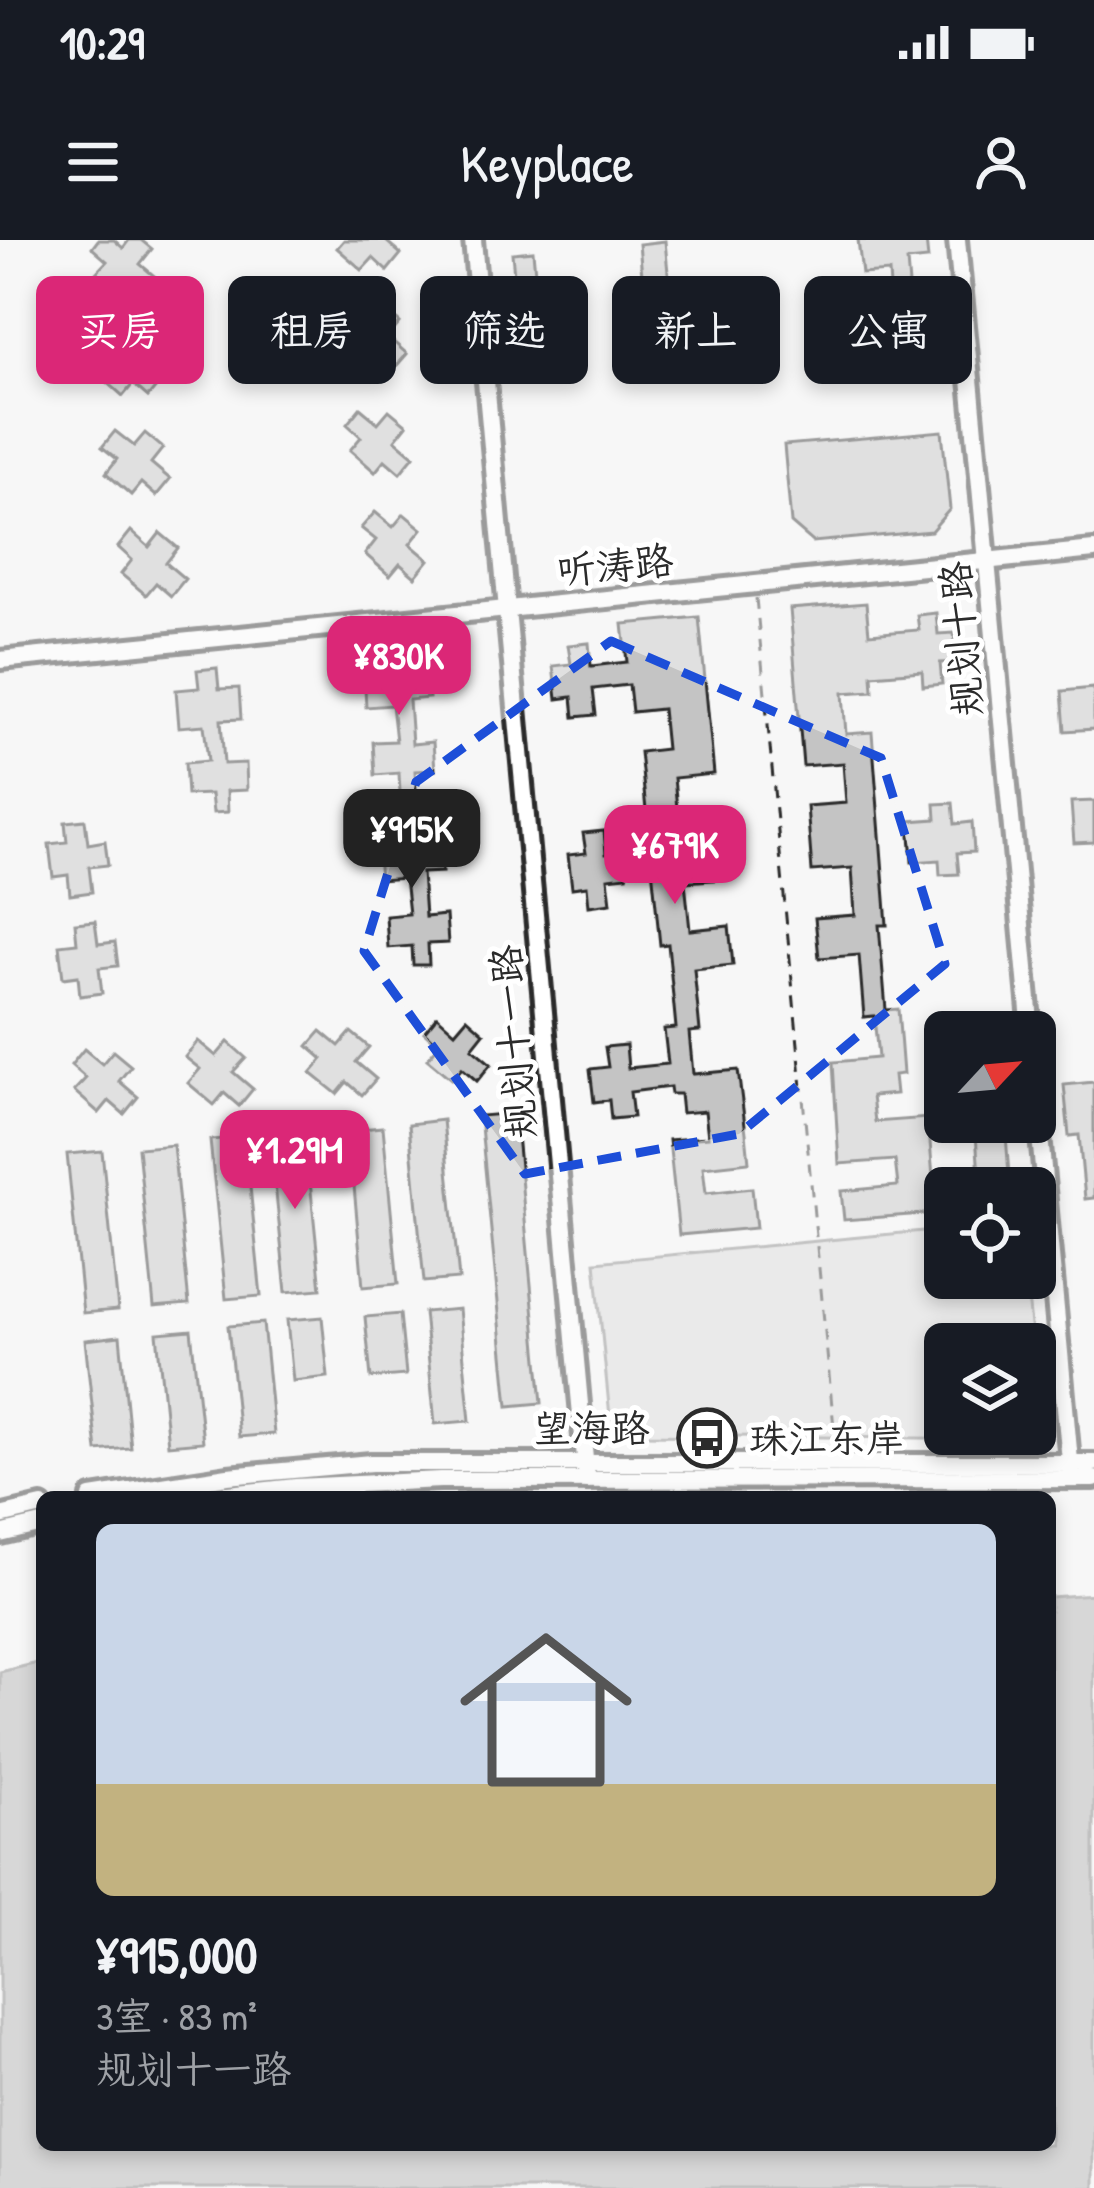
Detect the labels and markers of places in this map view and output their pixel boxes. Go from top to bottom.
pin: ¥830K [315,616,483,718]
pin: ¥915K [328,789,496,891]
pin: ¥679K [591,805,759,907]
pin: ¥1.29M [197,1110,393,1212]
bus stop icon: 珠江东岸 [676,1407,738,1469]
place label: 珠江东岸 [749,1411,905,1464]

